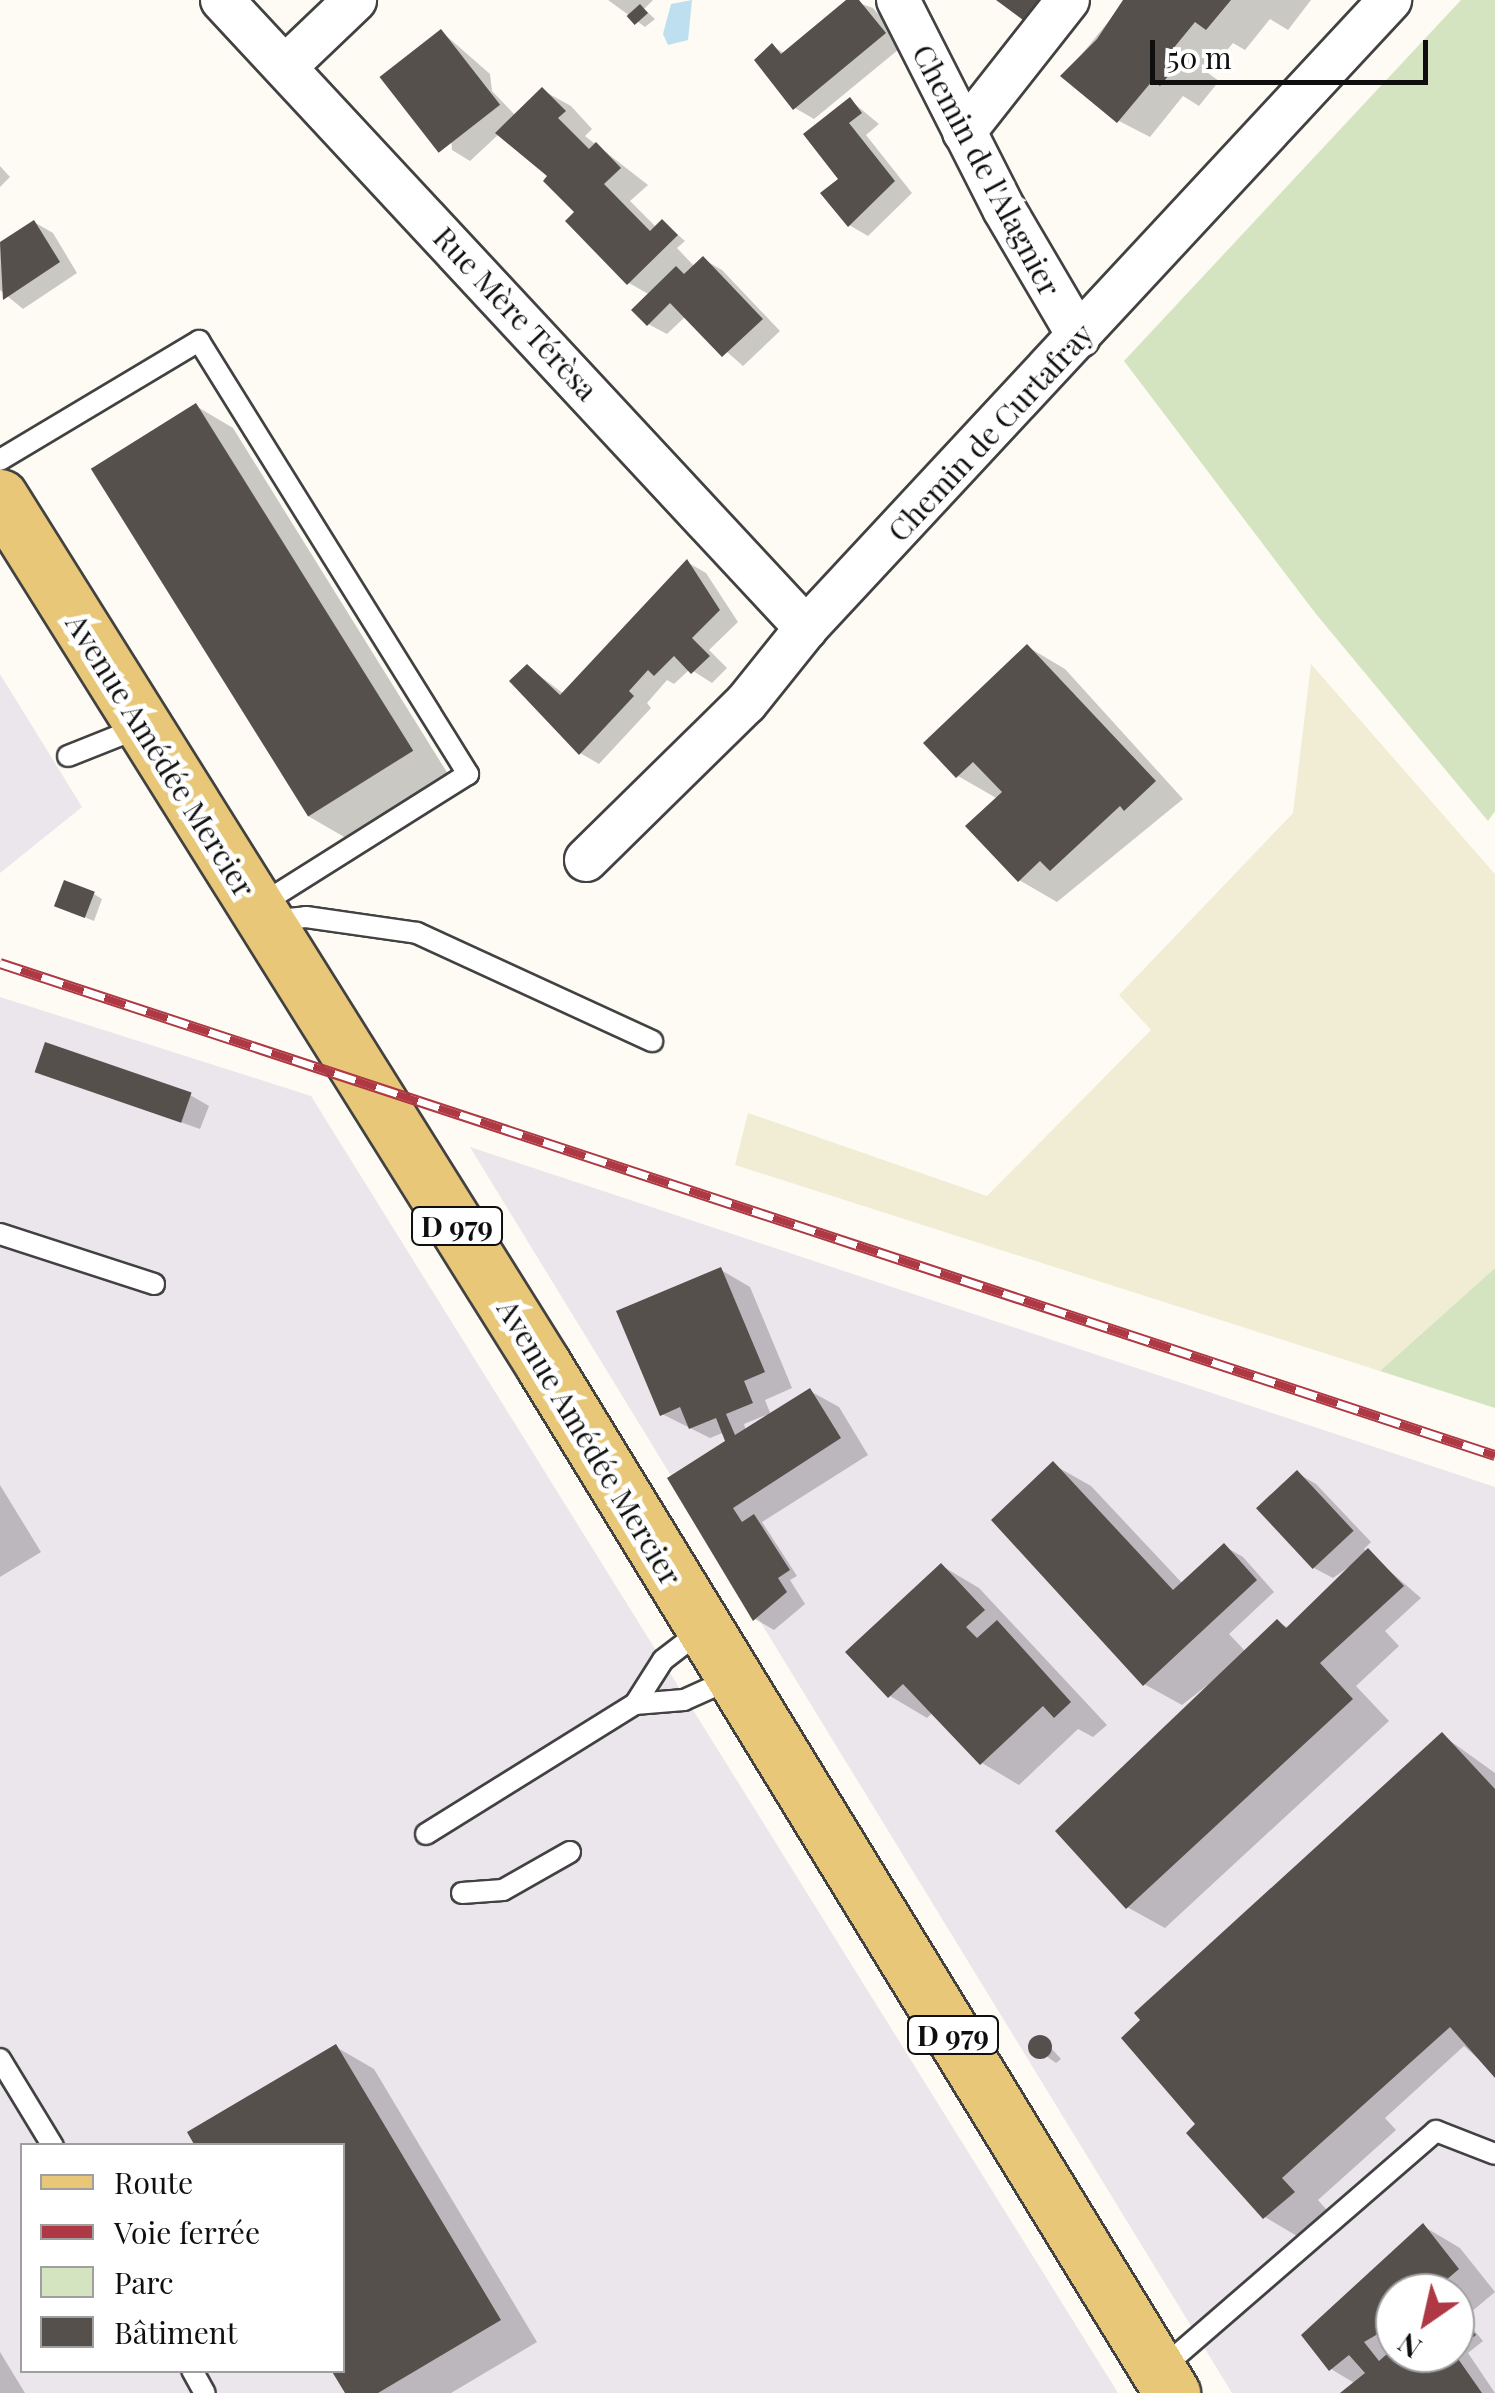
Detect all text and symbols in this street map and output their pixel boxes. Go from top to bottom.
scale bar [1155,20,1432,82]
text: 50 m [1167,37,1232,77]
street label: Chemin de l'Alagnier [905,38,1069,302]
street label: Rue Mère Térèsa [426,219,606,407]
street label: Chemin de Curtafray [880,316,1100,548]
street label: Avenue Amédée Mercier [59,606,263,904]
road number: D 979 [410,1203,504,1249]
street label: Avenue Amédée Mercier [490,1292,690,1592]
road number: D 979 [906,2012,1000,2058]
legend [20,2143,345,2373]
text: Route [114,2162,193,2202]
text: Voie ferrée [114,2212,260,2252]
text: Parc [114,2262,174,2302]
north arrow [1375,2273,1475,2373]
text: Bâtiment [114,2312,237,2352]
text: N [1390,2326,1428,2368]

